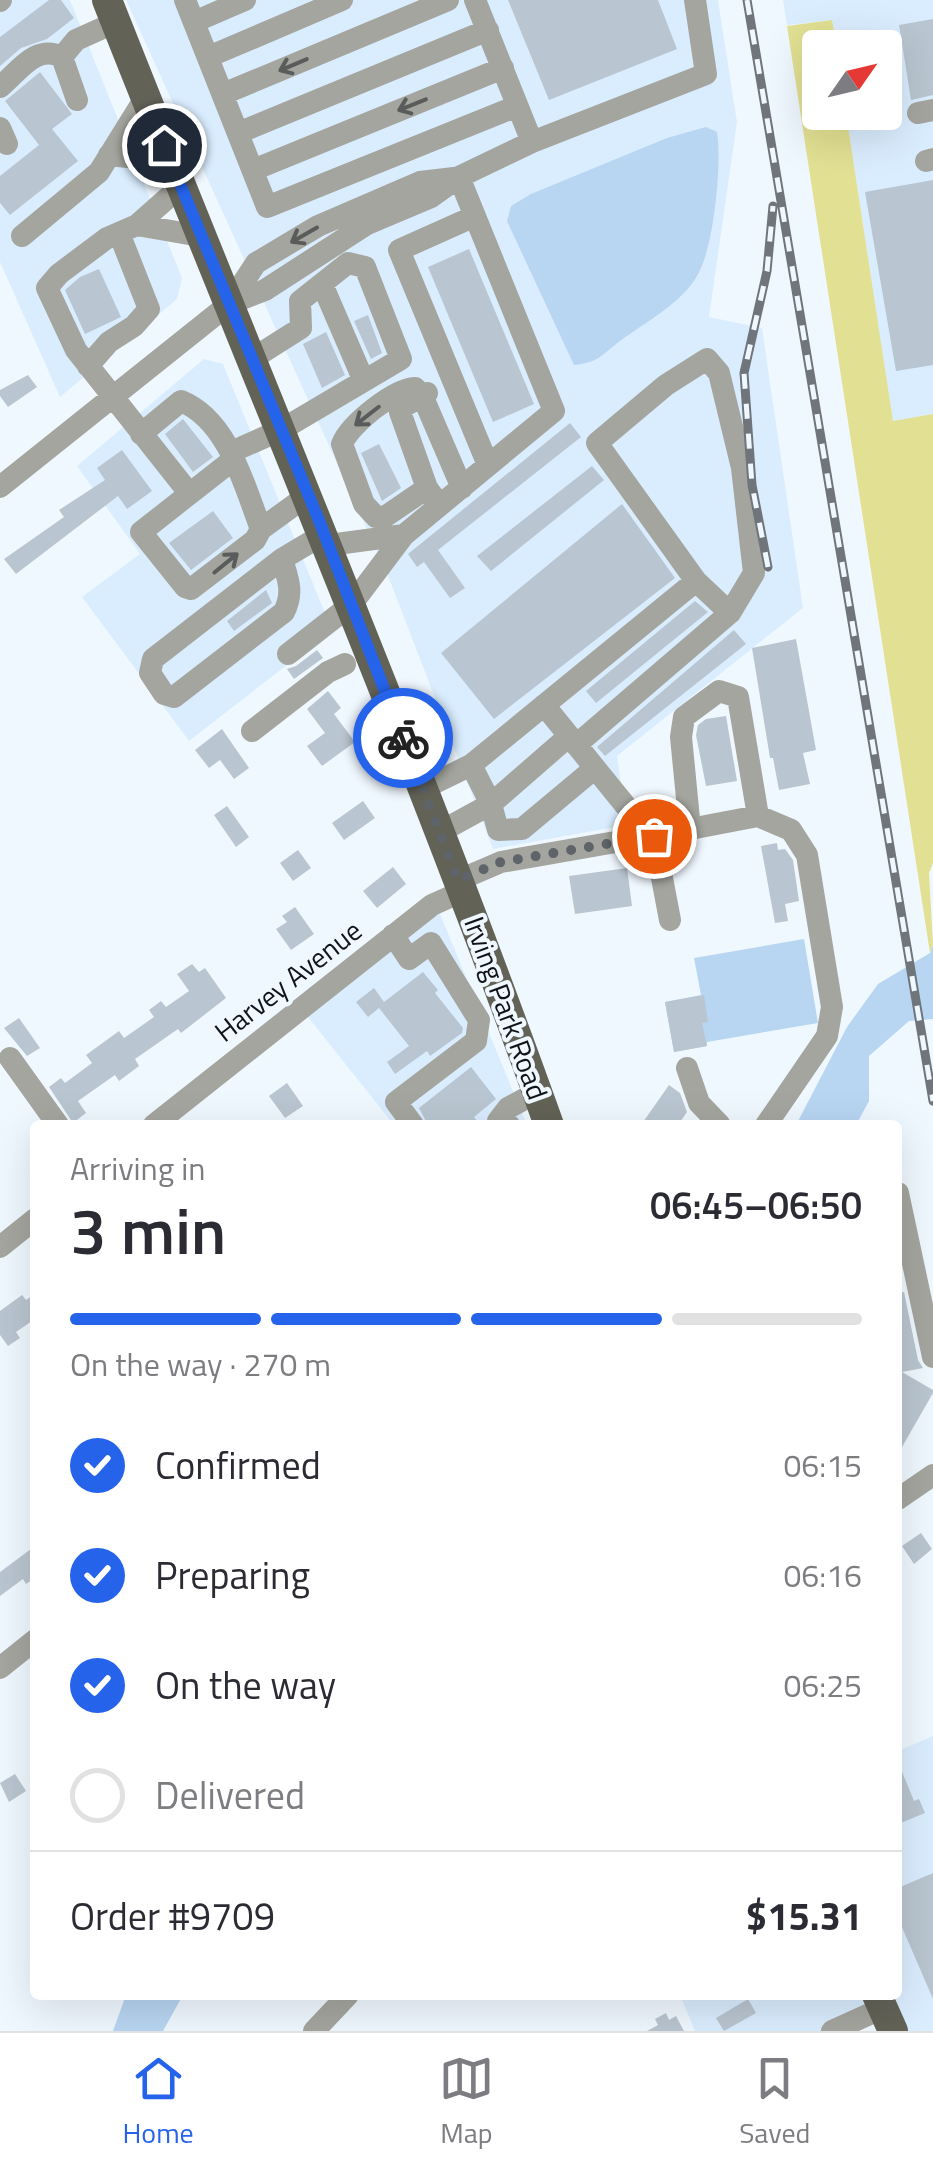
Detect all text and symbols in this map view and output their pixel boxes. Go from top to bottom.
north arrow [802,30,902,130]
map controls [802,30,902,130]
one-way arrow [278,57,309,75]
one-way arrow [397,98,428,116]
pin [122,103,207,188]
icon: home [137,118,192,173]
one-way arrow [290,225,319,245]
one-way arrow [354,405,381,426]
one-way arrow [212,552,238,574]
courier [353,688,453,788]
icon: bike [376,711,431,766]
pin [612,794,697,879]
icon: bag [627,809,682,864]
street label: Harvey Avenue [205,909,371,1052]
street label: Irving Park Road [453,910,560,1105]
text: Arriving in [70,1144,206,1192]
text: 06:45–06:50 [650,1176,862,1234]
text: 3 min [70,1180,226,1279]
text: On the way · 270 m [70,1340,331,1388]
text: Confirmed [155,1436,321,1494]
icon: check [70,1438,125,1493]
text: 06:15 [783,1441,862,1489]
text: Preparing [155,1546,310,1604]
icon: check [70,1548,125,1603]
text: 06:16 [783,1551,862,1599]
text: On the way [155,1656,336,1714]
icon: check [70,1658,125,1713]
text: 06:25 [783,1661,862,1709]
text: Delivered [155,1766,305,1824]
text: Order #9709 [70,1887,275,1945]
text: $15.31 [746,1887,862,1945]
tab: Home [123,2051,194,2154]
tab: Map [439,2051,494,2154]
tab: Saved [739,2051,810,2154]

